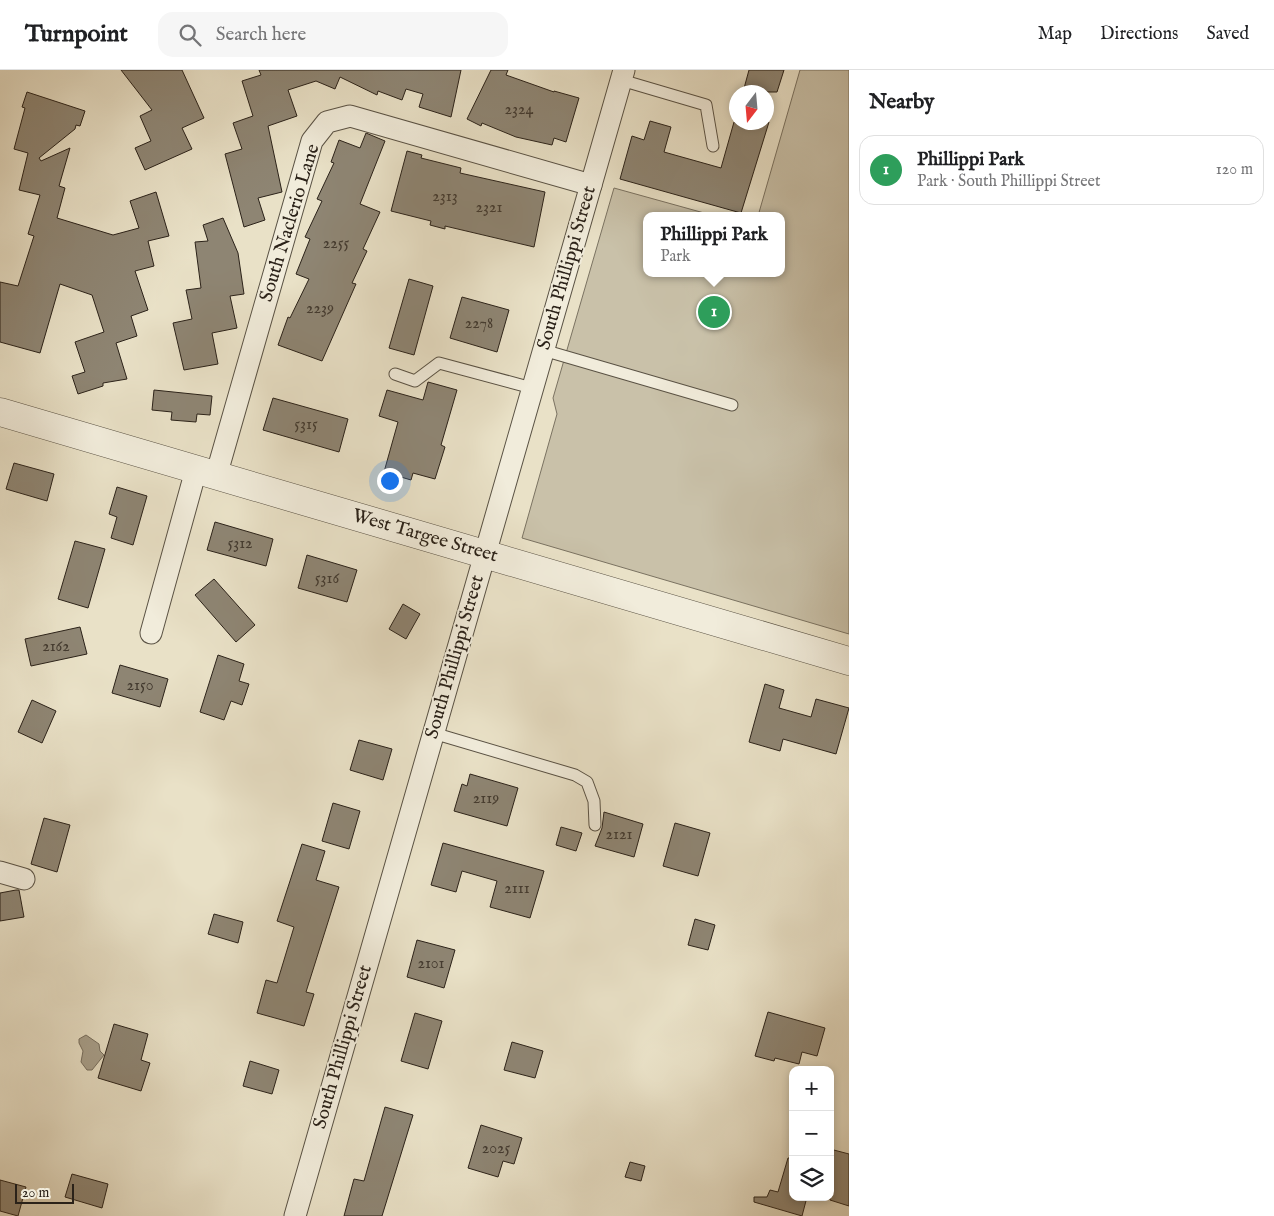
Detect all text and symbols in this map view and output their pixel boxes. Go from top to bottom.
search box [158,12,508,57]
text: Turnpoint [25,19,128,50]
icon: search [176,21,204,49]
text: Search here [216,23,306,47]
text: Map [1038,23,1072,46]
text: Directions [1100,23,1178,46]
text: Saved [1206,23,1249,46]
north arrow [729,85,774,130]
text: Nearby [869,89,934,116]
house number: 2324 [505,100,534,120]
street label: South Naclerio Lane [255,141,325,305]
text: Phillippi Park [917,148,1025,172]
text: 1 [883,160,889,180]
text: 120 m [1216,160,1253,180]
text: Park · South Phillippi Street [917,172,1100,192]
street label: South Phillippi Street [532,183,602,353]
house number: 2313 [432,187,458,207]
house number: 2321 [476,198,503,218]
popup [643,212,785,277]
text: Phillippi Park [660,223,768,247]
house number: 2255 [323,234,349,254]
text: Park [660,247,691,267]
pin: 1 [698,293,730,331]
house number: 2239 [306,299,334,319]
house number: 2278 [465,314,493,334]
house number: 5315 [294,415,318,435]
your location [377,468,403,494]
street label: West Targee Street [350,504,501,568]
house number: 5312 [227,534,253,554]
house number: 5316 [315,569,339,589]
street label: South Phillippi Street [420,572,490,742]
house number: 2162 [42,637,70,657]
house number: 2150 [126,676,154,696]
house number: 2119 [473,789,499,809]
house number: 2121 [606,825,633,845]
house number: 2111 [504,879,530,899]
house number: 2101 [417,954,445,974]
street label: South Phillippi Street [308,962,378,1132]
map controls [789,1066,834,1201]
button: + [789,1066,834,1111]
button: − [789,1111,834,1156]
house number: 2025 [482,1139,511,1159]
button: layers [789,1156,834,1201]
scale bar [15,1181,74,1204]
text: 20 m [22,1184,49,1202]

